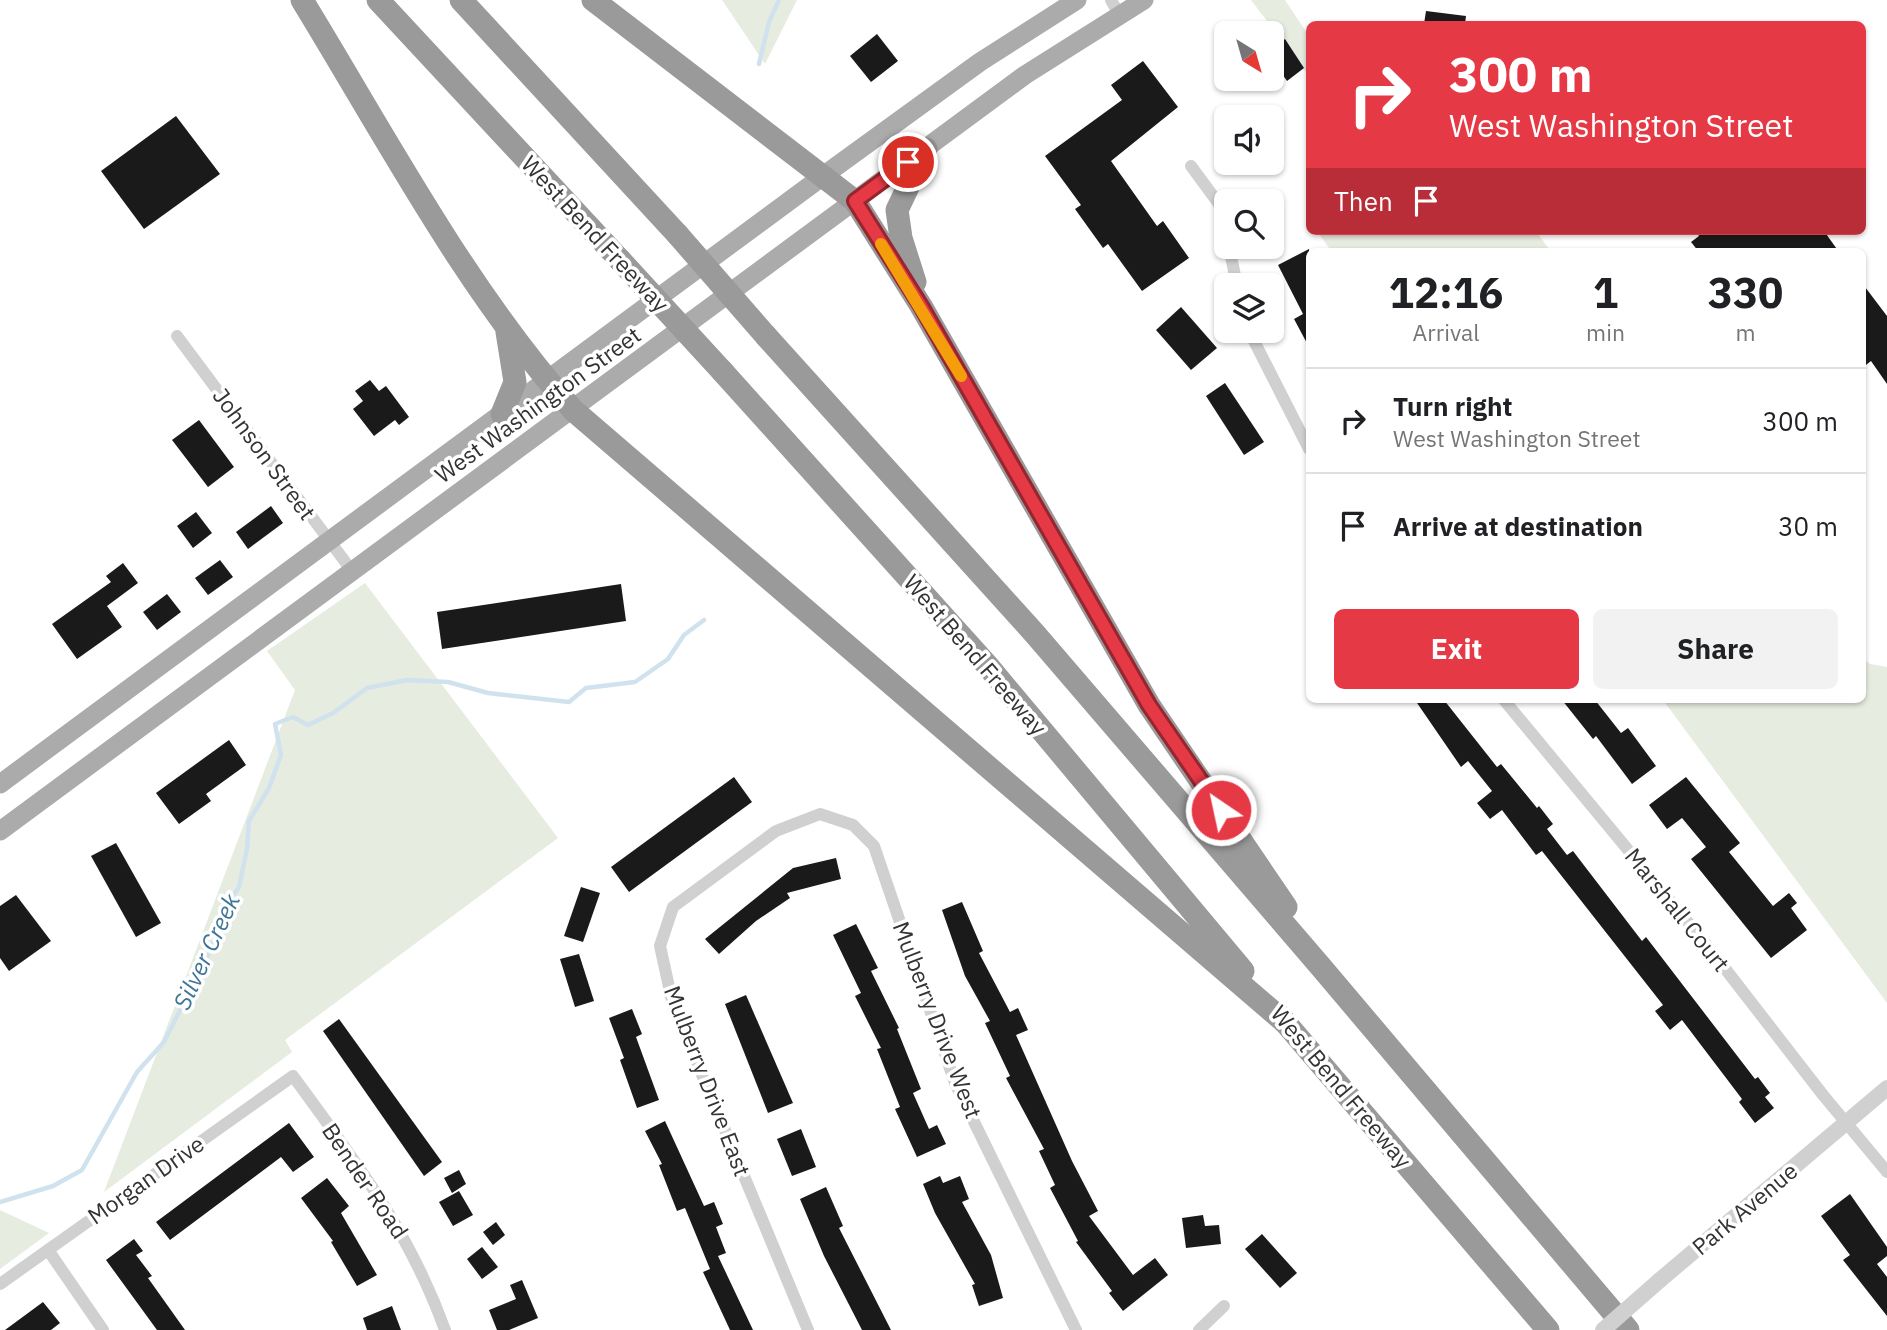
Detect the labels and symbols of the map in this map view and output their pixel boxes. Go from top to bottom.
north arrow [1214,21,1284,91]
pin [878,132,938,192]
street label: West Bend Freeway [515,149,677,318]
street label: West Washington Street [428,319,646,489]
street label: Johnson Street [207,381,323,525]
street label: West Bend Freeway [898,568,1054,741]
position arrow [1184,773,1258,847]
street label: Marshall Court [1619,841,1737,977]
water label: Silver Creek [165,888,247,1015]
street label: Mulberry Drive West [887,917,989,1122]
street label: Mulberry Drive East [658,981,758,1180]
street label: West Bend Freeway [1265,999,1419,1174]
street label: Bender Road [316,1117,416,1244]
street label: Morgan Drive [81,1128,210,1230]
street label: Park Avenue [1685,1155,1803,1261]

